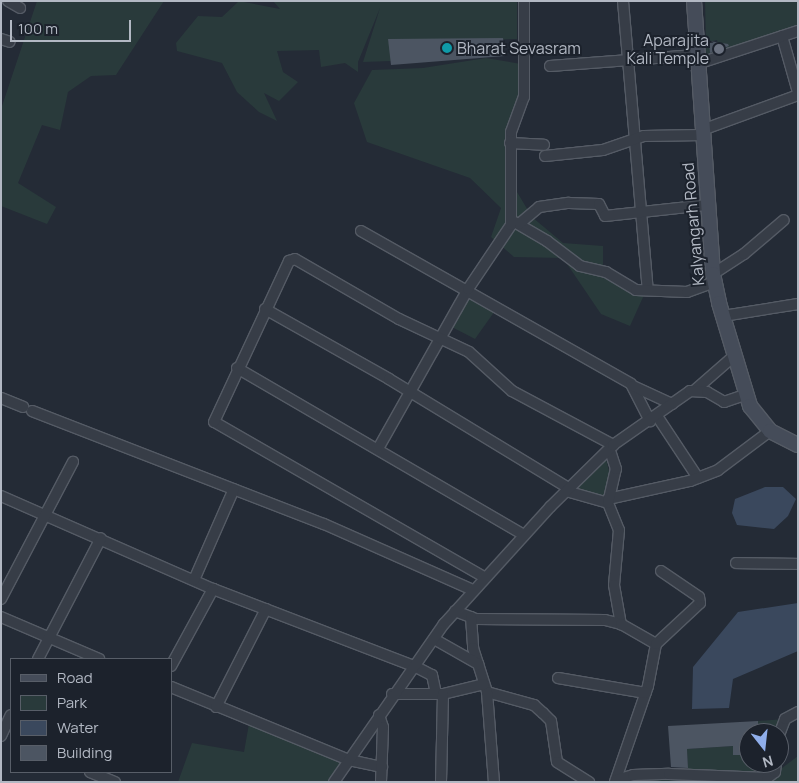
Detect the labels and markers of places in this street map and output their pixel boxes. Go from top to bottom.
place label: Aparajita Kali Temple [626,30,709,68]
place label: Bharat Sevasram [457,38,581,58]
marker: Bharat Sevasram [441,42,453,54]
marker: Aparajita Kali Temple [713,43,725,55]

